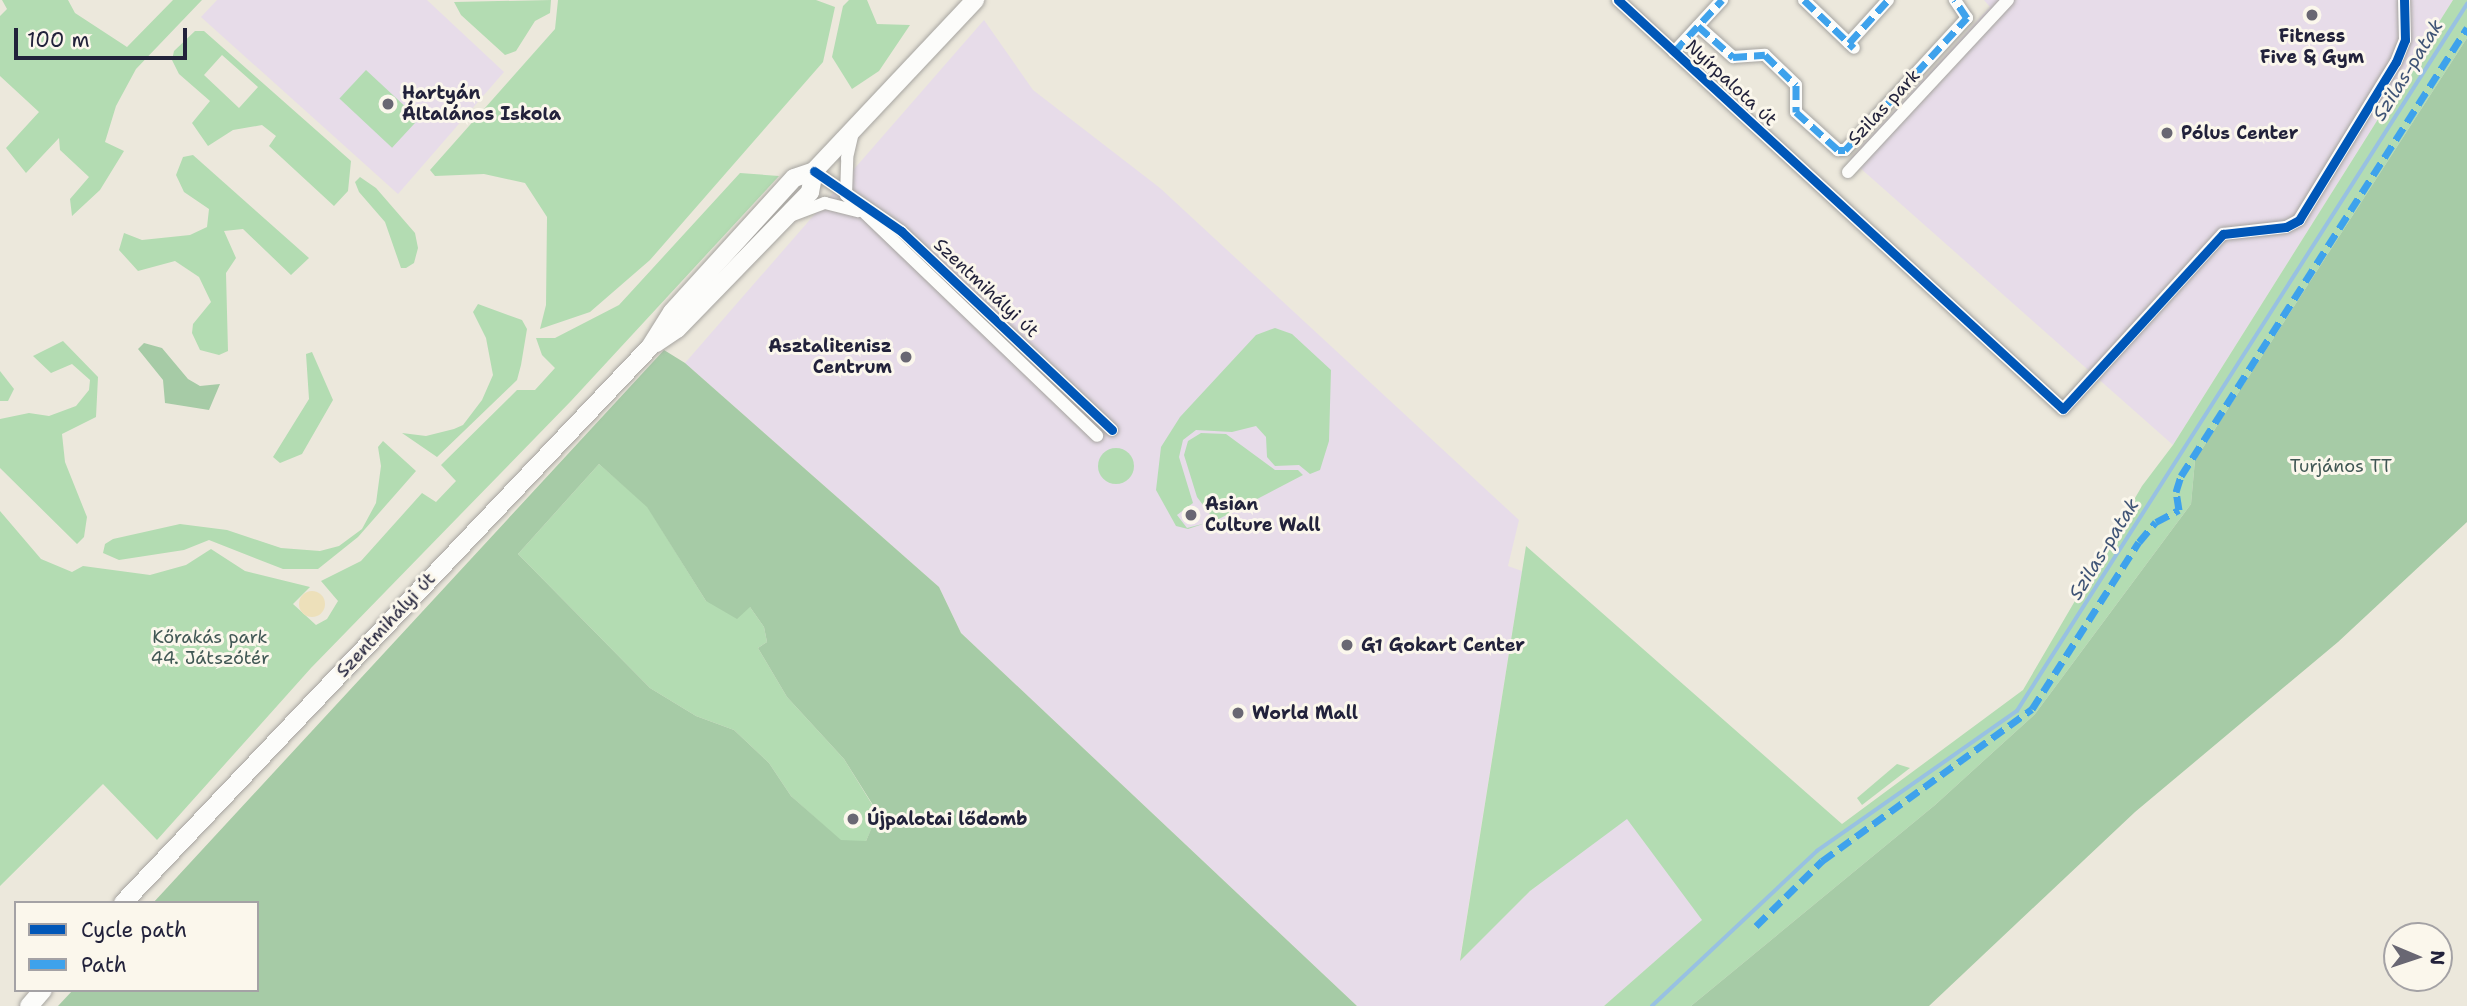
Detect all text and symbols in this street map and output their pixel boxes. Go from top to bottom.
marker: Fitness Five & Gym [2304,7,2320,23]
scale bar [18,14,191,58]
water label: Szilas-patak [2368,15,2448,125]
text: 100 m [27,26,90,54]
place label: Fitness Five & Gym [2260,26,2364,68]
street label: Nyírpalota út [1681,35,1781,131]
street label: Szilas park [1843,65,1925,149]
place label: Hartyán Általános Iskola [402,83,561,126]
marker: Hartyán Általános Iskola [380,96,396,112]
place label: Pólus Center [2181,122,2298,144]
marker: Pólus Center [2159,125,2175,141]
street label: Szentmihályi út [929,234,1043,342]
place label: Asztalitenisz Centrum [768,336,892,378]
marker: Asztalitenisz Centrum [898,349,914,365]
park label: Turjános TT [2290,455,2392,477]
place label: Asian Culture Wall [1205,494,1320,536]
water label: Szilas-patak [2064,494,2144,604]
marker: Asian Culture Wall [1183,507,1199,523]
street label: Szentmihályi út [332,568,440,682]
park label: Kőrakás park 44. Játszótér [151,627,269,670]
place label: G1 Gokart Center [1361,634,1525,656]
marker: G1 Gokart Center [1339,637,1355,653]
place label: World Mall [1252,702,1358,724]
marker: World Mall [1230,705,1246,721]
place label: Újpalotai lődomb [867,808,1028,830]
marker: Újpalotai lődomb [845,811,861,827]
legend [14,901,259,992]
text: Cycle path [81,916,187,944]
north arrow [2383,922,2453,992]
text: N [2425,950,2450,966]
text: Path [81,951,127,979]

